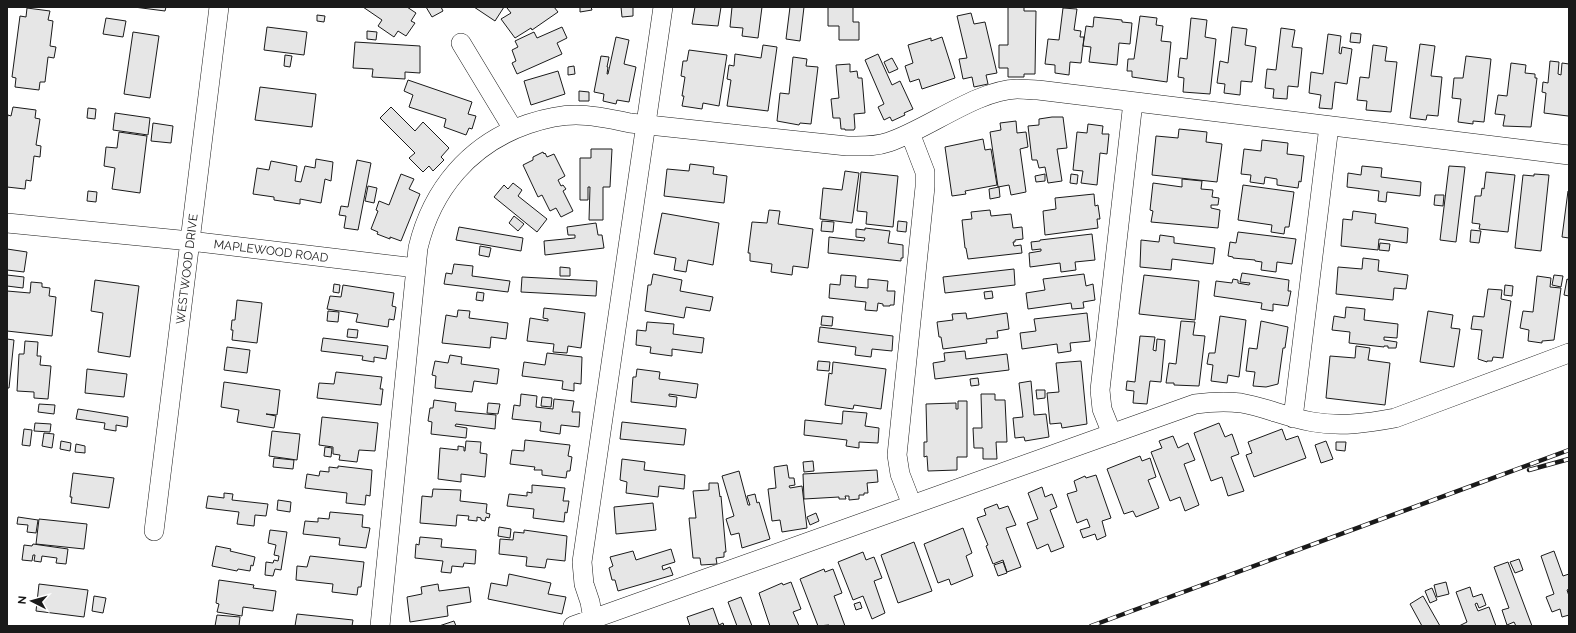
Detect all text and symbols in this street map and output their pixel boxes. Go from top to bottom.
street label: WESTWOOD DRIVE [173,213,201,325]
street label: MAPLEWOOD ROAD [213,237,330,265]
north arrow [12,581,52,621]
text: N [16,595,29,605]

